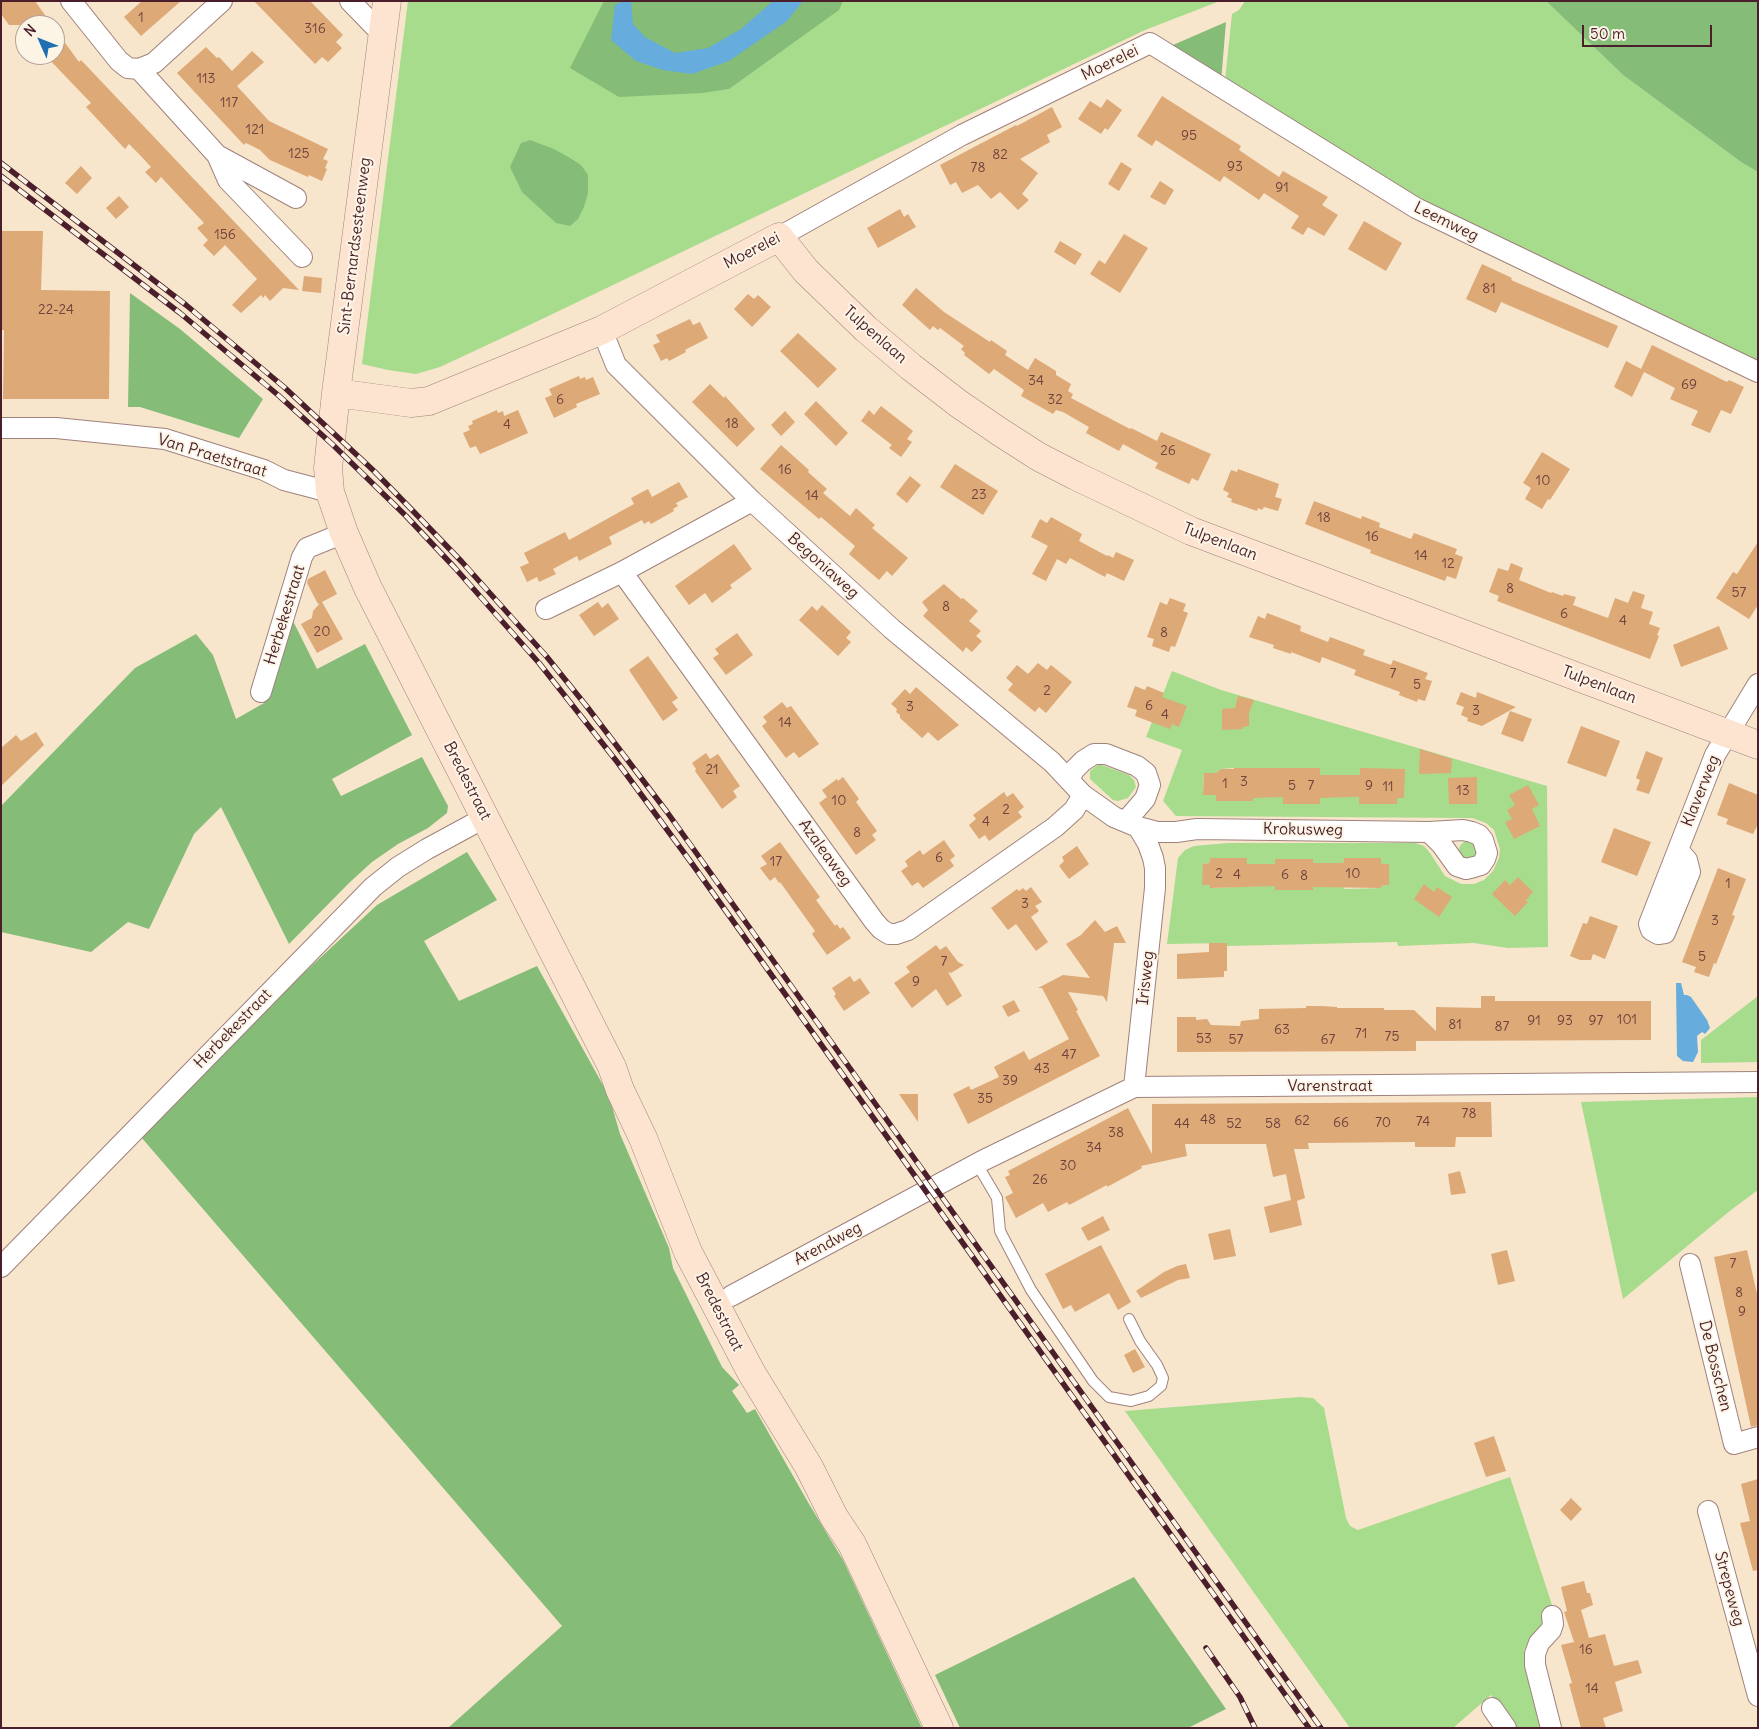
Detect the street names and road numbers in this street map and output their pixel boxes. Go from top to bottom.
street label: Moerelei [1078,41,1142,85]
street label: Sint-Bernardsesteenweg [335,156,375,336]
street label: Leemweg [1411,198,1481,246]
street label: Moerelei [720,229,784,273]
street label: Tulpenlaan [839,302,911,368]
street label: Van Praetstraat [155,430,269,482]
street label: Tulpenlaan [1180,519,1260,565]
street label: Begoniaweg [783,529,863,603]
street label: Herbekestraat [261,563,309,667]
street label: Tulpenlaan [1559,662,1639,708]
street label: Bredestraat [439,738,495,824]
street label: Klaverweg [1678,752,1724,830]
street label: Azaleaweg [794,816,856,890]
street label: Krokusweg [1263,820,1343,840]
street label: Irisweg [1134,950,1158,1006]
street label: Herbekestraat [190,985,276,1073]
street label: Varenstraat [1287,1076,1373,1096]
street label: Arendweg [791,1218,865,1270]
street label: Bredestraat [691,1269,747,1355]
street label: De Bosschen [1694,1319,1736,1413]
street label: Strepeweg [1710,1550,1748,1628]

